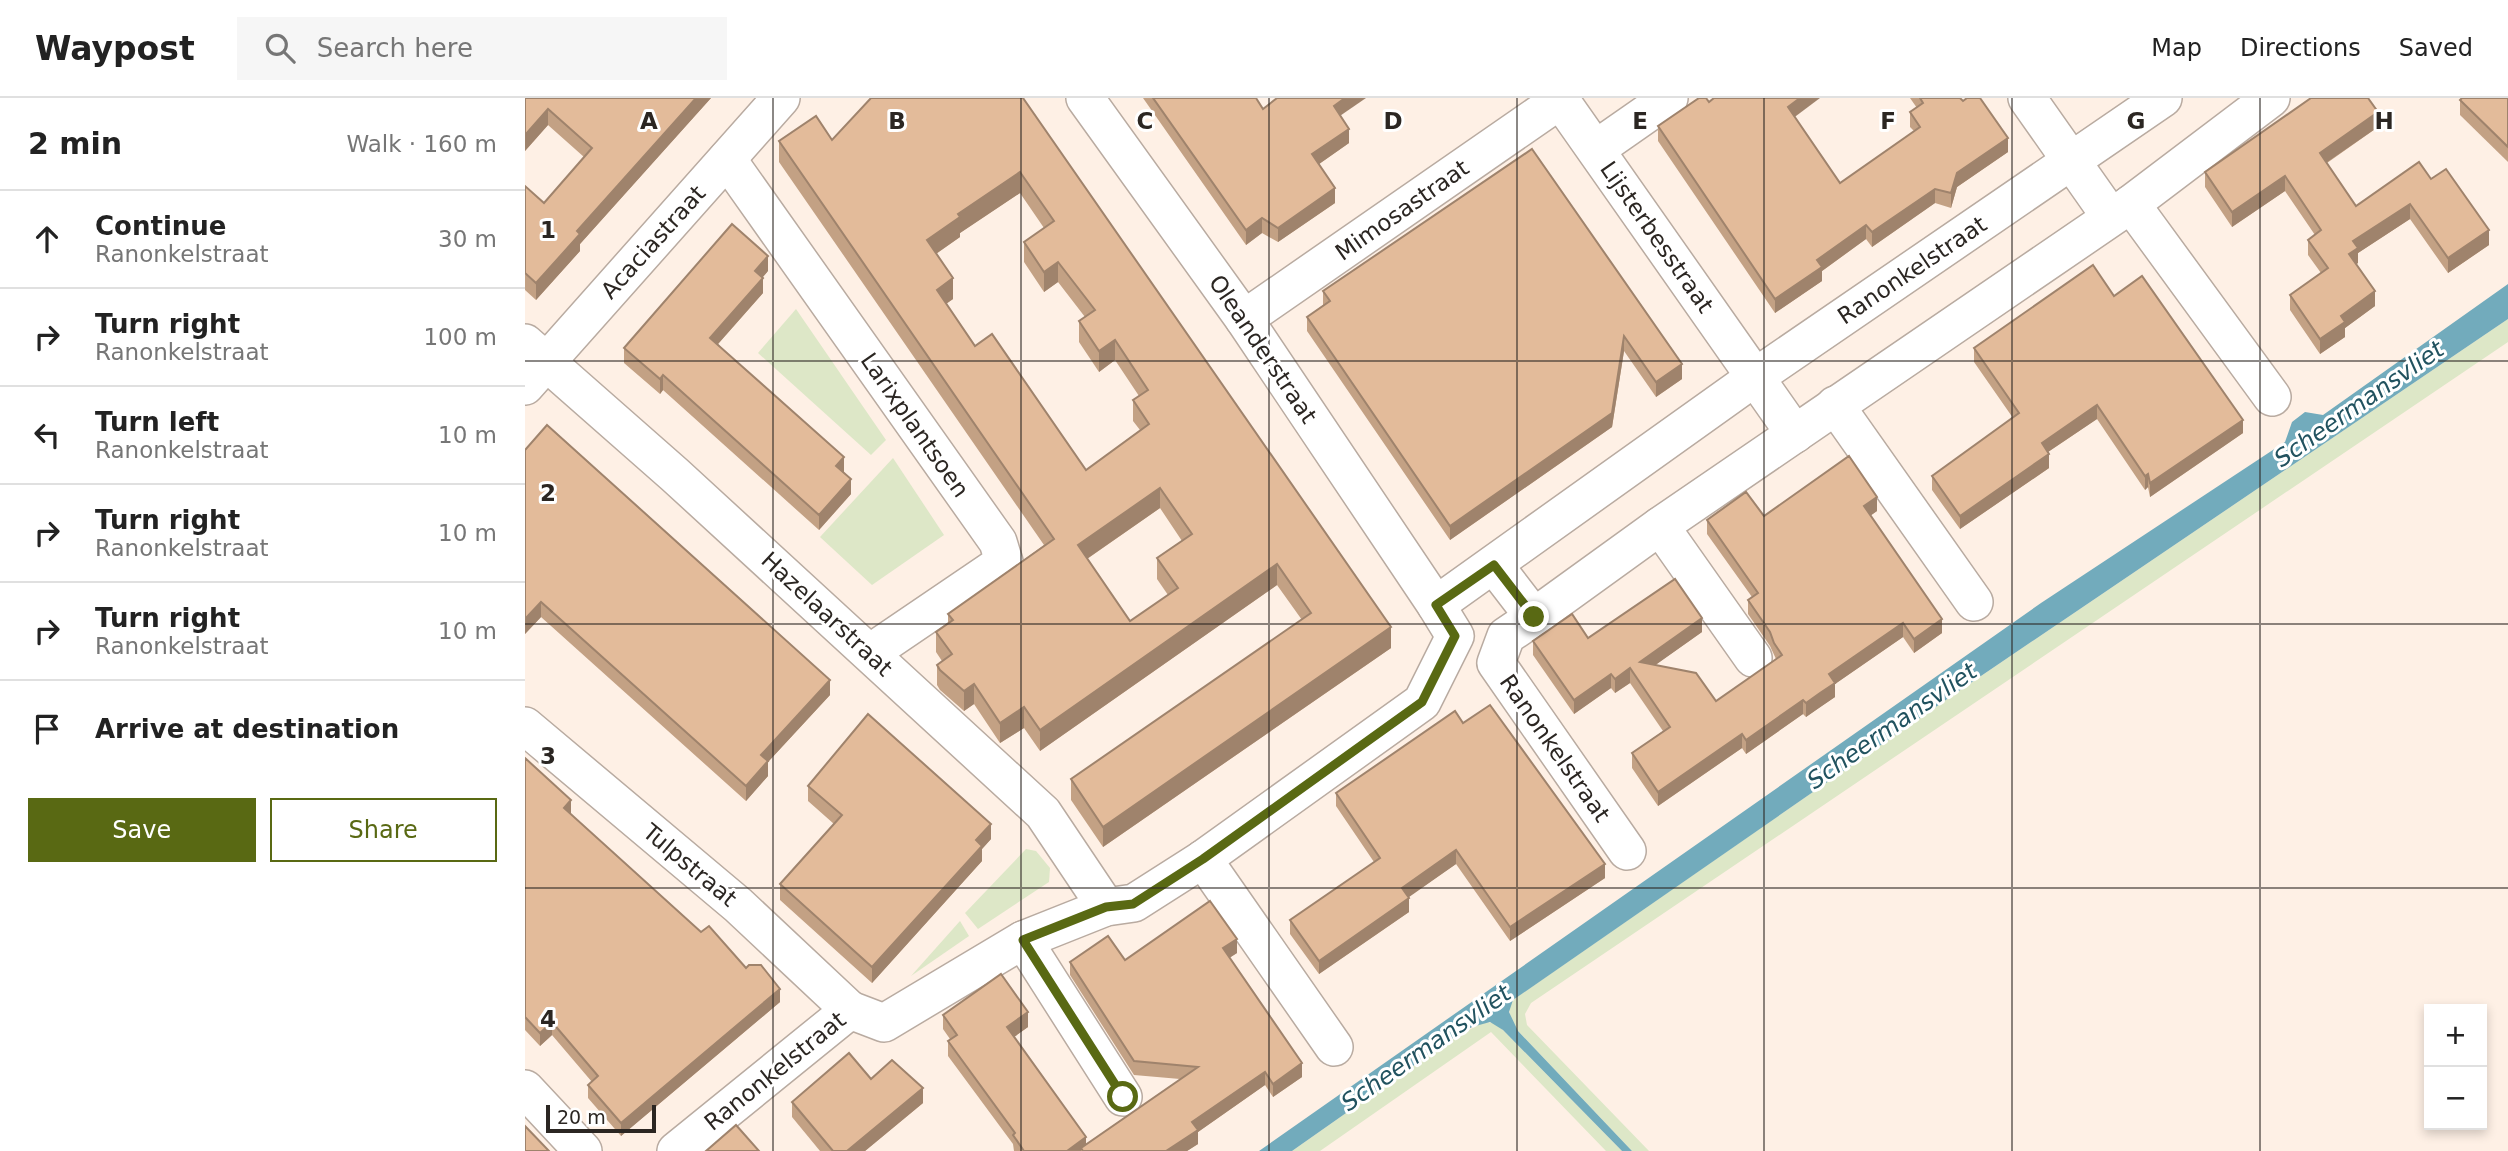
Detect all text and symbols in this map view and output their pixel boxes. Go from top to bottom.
search box [237,17,727,80]
text: Waypost [35,29,195,68]
icon: search [261,29,299,67]
text: Search here [317,33,473,63]
text: Map [2151,34,2202,62]
text: Directions [2240,34,2361,62]
text: Saved [2399,34,2473,62]
text: A [640,108,658,134]
text: B [888,108,906,134]
text: C [1137,108,1153,134]
text: D [1383,108,1403,134]
text: E [1632,108,1648,134]
text: F [1880,108,1896,134]
text: G [2127,108,2145,134]
text: H [2374,108,2394,134]
text: 2 min [28,126,122,161]
text: Walk · 160 m [346,131,497,157]
street label: Mimosastraat [1330,154,1474,266]
street label: Lijsterbesstraat [1595,156,1719,318]
street label: Acaciastraat [596,180,710,304]
text: Continue [95,211,226,241]
street label: Ranonkelstraat [1833,211,1991,329]
text: 1 [540,217,556,243]
icon: ahead [28,220,66,258]
text: 30 m [438,226,497,252]
text: Ranonkelstraat [95,241,269,267]
street label: Oleanderstraat [1204,270,1322,428]
text: Turn right [95,309,240,339]
icon: right [28,318,66,356]
text: 100 m [423,324,497,350]
water label: Scheermansvliet [2269,334,2450,473]
text: Ranonkelstraat [95,339,269,365]
street label: Larixplantsoen [856,348,974,502]
text: Turn left [95,407,219,437]
icon: left [28,416,66,454]
text: 10 m [438,422,497,448]
text: Ranonkelstraat [95,437,269,463]
text: 2 [540,480,556,506]
text: Turn right [95,505,240,535]
icon: right [28,514,66,552]
text: 10 m [438,520,497,546]
text: Ranonkelstraat [95,535,269,561]
street label: Hazelaarstraat [756,547,898,681]
route end [1518,601,1549,632]
text: Turn right [95,603,240,633]
icon: right [28,612,66,650]
text: 10 m [438,618,497,644]
text: Ranonkelstraat [95,633,269,659]
water label: Scheermansvliet [1802,656,1983,795]
street label: Ranonkelstraat [1495,669,1615,827]
icon: arrive [28,710,66,748]
text: Arrive at destination [95,714,399,744]
text: 3 [540,743,556,769]
button: Save [28,798,256,862]
button: Share [270,798,497,862]
street label: Tulpstraat [637,818,742,912]
water label: Scheermansvliet [1336,978,1517,1117]
map controls [2424,1004,2487,1130]
button: + [2424,1004,2487,1067]
text: 4 [540,1006,556,1032]
street label: Ranonkelstraat [699,1006,851,1136]
button: − [2424,1067,2487,1130]
route start [1107,1081,1138,1112]
scale bar [546,1102,656,1134]
text: 20 m [557,1106,606,1128]

